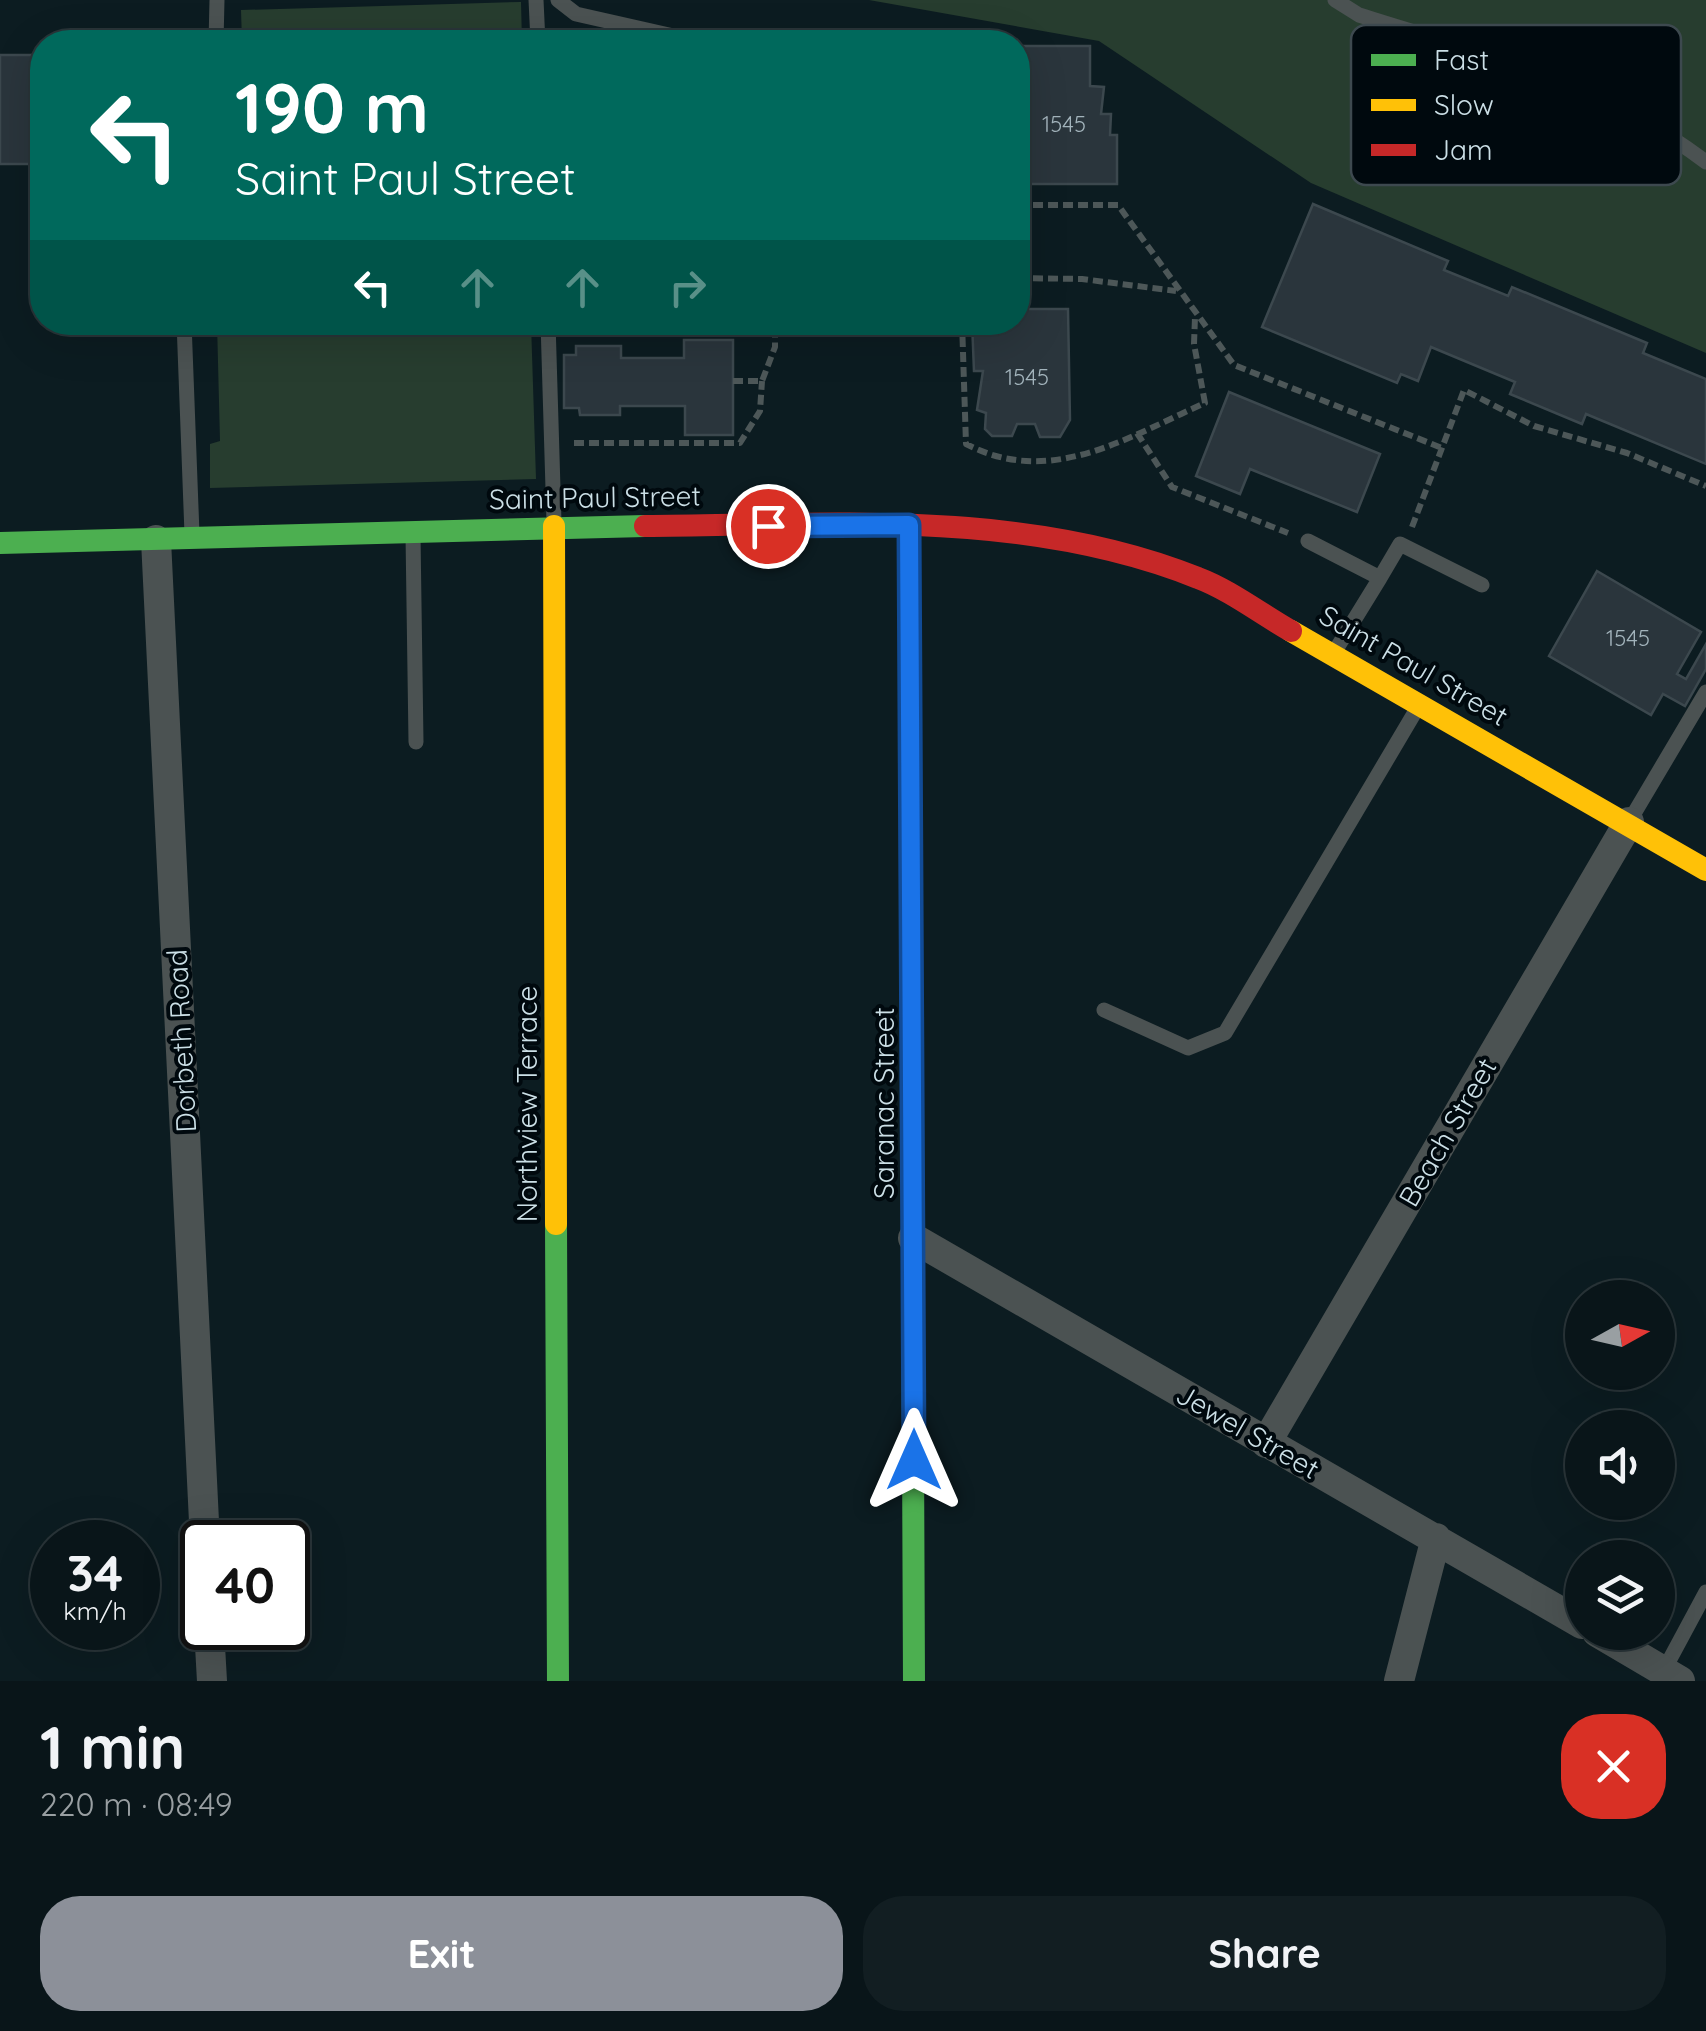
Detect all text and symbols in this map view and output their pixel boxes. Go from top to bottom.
legend [1351,25,1681,185]
text: Fast [1434,42,1489,77]
text: 190 m [235,63,429,151]
icon: left [70,70,200,200]
text: Slow [1434,87,1494,122]
house number: 1545 [1042,110,1086,138]
text: Jam [1434,132,1493,167]
text: Saint Paul Street [235,150,575,206]
icon: left [345,260,400,315]
icon: ahead [450,260,505,315]
icon: ahead [555,260,610,315]
icon: right [660,260,715,315]
house number: 1545 [1005,363,1049,391]
street label: Saint Paul Street [489,478,701,516]
pin [726,484,811,569]
icon: arrive [741,499,796,554]
street label: Saint Paul Street [1314,597,1514,733]
house number: 1545 [1606,624,1650,652]
street label: Dorbeth Road [159,949,203,1133]
street label: Northview Terrace [509,986,544,1222]
street label: Saranac Street [866,1007,901,1199]
street label: Beach Street [1390,1052,1504,1212]
north arrow [1565,1280,1675,1390]
map controls [1565,1280,1675,1650]
street label: Jewel Street [1170,1376,1326,1486]
position arrow [862,1408,966,1512]
button: sound [1565,1410,1675,1520]
speed limit sign: 40 [180,1520,310,1650]
button: layers [1565,1540,1675,1650]
text: 34 [67,1541,123,1604]
text: km/h [63,1595,127,1626]
text: 1 min [40,1709,185,1784]
button: close [1561,1714,1666,1819]
text: 220 m · 08:49 [40,1784,233,1824]
button: Exit [40,1896,843,2011]
button: Share [863,1896,1666,2011]

